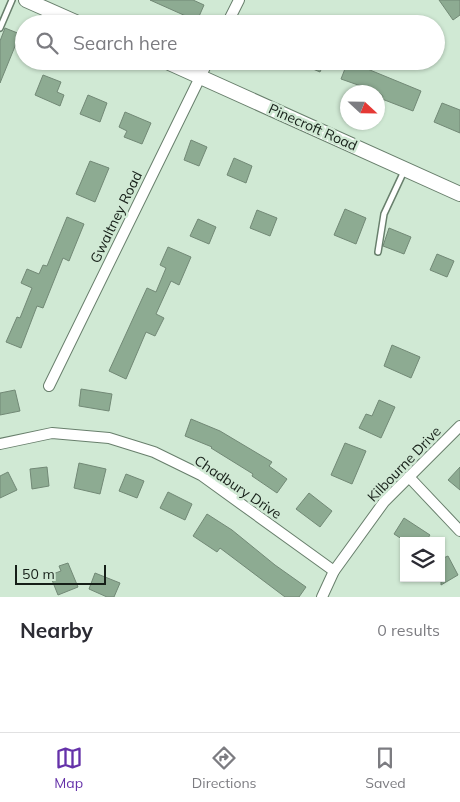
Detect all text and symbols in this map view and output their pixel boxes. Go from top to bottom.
search box [15,15,445,70]
icon: search [33,29,61,57]
text: Search here [73,31,177,55]
north arrow [340,85,385,130]
street label: Pinecroft Road [266,99,360,155]
street label: Gwaltney Road [86,168,146,266]
street label: Kilbourne Drive [363,422,445,506]
street label: Chadbury Drive [191,451,285,523]
map controls [400,537,445,582]
button: layers [400,537,445,582]
scale bar [15,562,106,585]
text: 50 m [22,565,55,583]
text: Nearby [20,617,93,643]
text: 0 results [377,620,440,640]
tab: Map [54,744,83,792]
tab: Directions [192,744,257,792]
tab: Saved [365,744,406,792]

